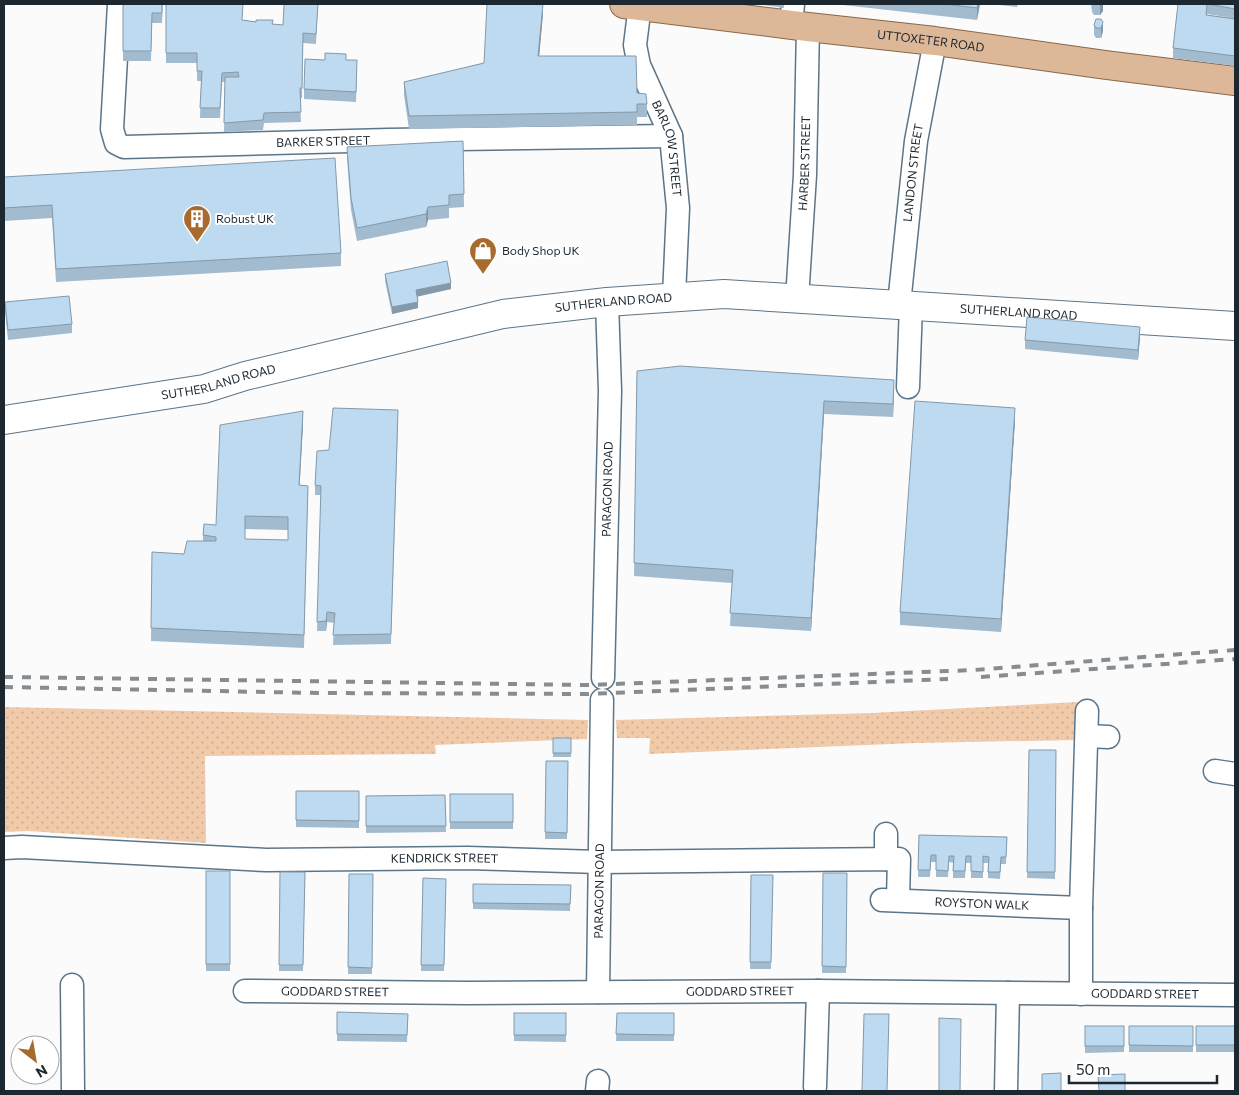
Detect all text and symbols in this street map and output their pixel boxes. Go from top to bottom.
street label: UTTOXETER ROAD [876,27,986,54]
street label: BARLOW STREET [650,98,685,198]
street label: HARBER STREET [795,115,812,211]
street label: LANDON STREET [900,122,925,222]
street label: BARKER STREET [276,132,371,149]
building icon: Robust UK [182,204,212,243]
place label: Robust UK [216,211,274,225]
shop icon: Body Shop UK [468,236,498,275]
place label: Body Shop UK [502,243,580,257]
street label: SUTHERLAND ROAD [554,290,673,314]
street label: SUTHERLAND ROAD [960,301,1078,322]
street label: SUTHERLAND ROAD [160,361,277,402]
street label: PARAGON ROAD [598,441,615,537]
street label: PARAGON ROAD [591,843,606,939]
street label: KENDRICK STREET [391,850,499,865]
street label: ROYSTON WALK [934,894,1030,912]
street label: GODDARD STREET [281,983,389,998]
street label: GODDARD STREET [686,983,794,998]
street label: GODDARD STREET [1091,986,1199,1001]
north arrow [10,1035,60,1085]
scale bar [1069,1052,1216,1084]
text: 50 m [1076,1060,1110,1078]
text: N [33,1062,51,1082]

